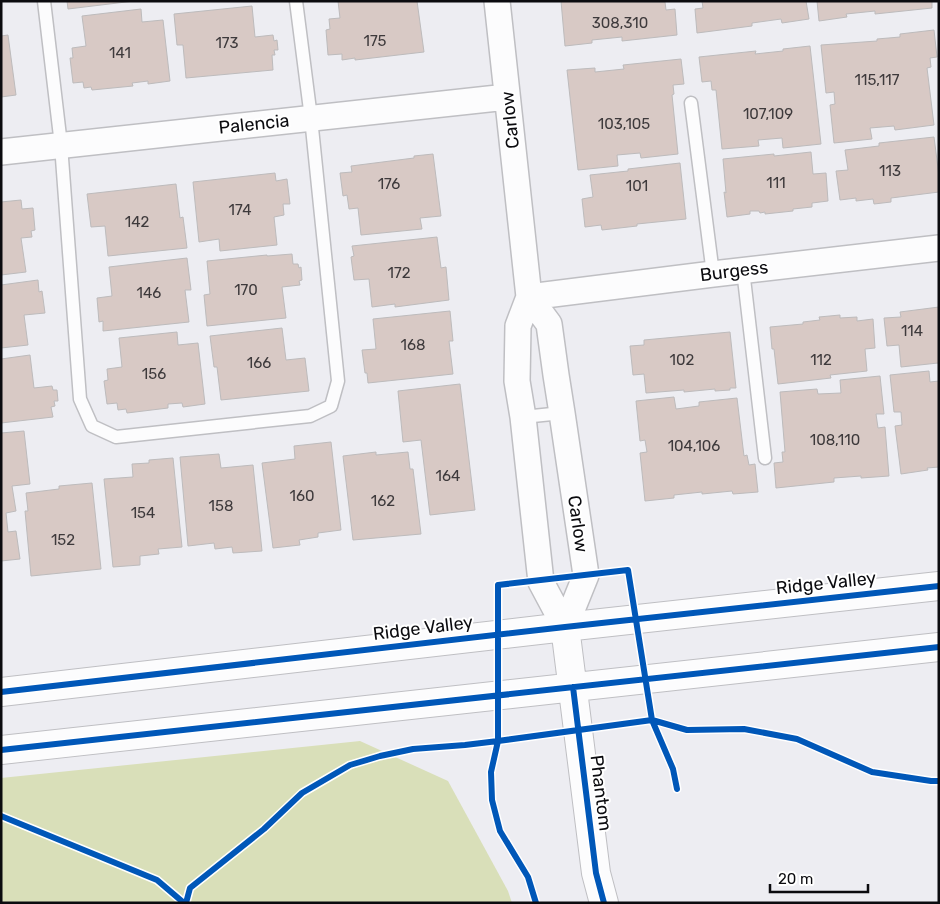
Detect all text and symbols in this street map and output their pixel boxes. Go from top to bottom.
house number: 308,310 [592,14,648,32]
house number: 175 [363,32,387,50]
house number: 173 [215,34,239,52]
house number: 141 [109,44,131,62]
house number: 115,117 [855,71,900,89]
street label: Carlow [496,90,524,150]
house number: 107,109 [743,105,793,123]
street label: Palencia [218,109,290,139]
house number: 103,105 [598,115,650,133]
house number: 113 [879,162,901,180]
house number: 111 [766,174,786,192]
house number: 176 [378,175,400,193]
house number: 101 [626,177,648,195]
house number: 174 [229,201,251,219]
house number: 142 [125,213,149,231]
street label: Burgess [699,256,769,286]
house number: 172 [388,264,411,282]
house number: 170 [234,281,258,299]
house number: 146 [137,284,161,302]
house number: 114 [901,322,923,340]
house number: 168 [400,336,426,354]
house number: 102 [670,351,695,369]
house number: 112 [810,351,832,369]
house number: 166 [247,354,271,372]
house number: 156 [142,365,166,383]
house number: 108,110 [810,431,860,449]
house number: 104,106 [668,437,720,455]
house number: 164 [436,467,460,485]
house number: 160 [290,487,315,505]
house number: 162 [371,492,395,510]
street label: Carlow [563,494,593,554]
house number: 158 [209,497,233,515]
house number: 154 [131,504,155,522]
house number: 152 [51,531,75,549]
street label: Ridge Valley [775,567,877,599]
street label: Ridge Valley [372,611,474,645]
street label: Phantom [585,754,617,832]
scale bar [770,862,868,894]
text: 20 m [778,870,813,888]

